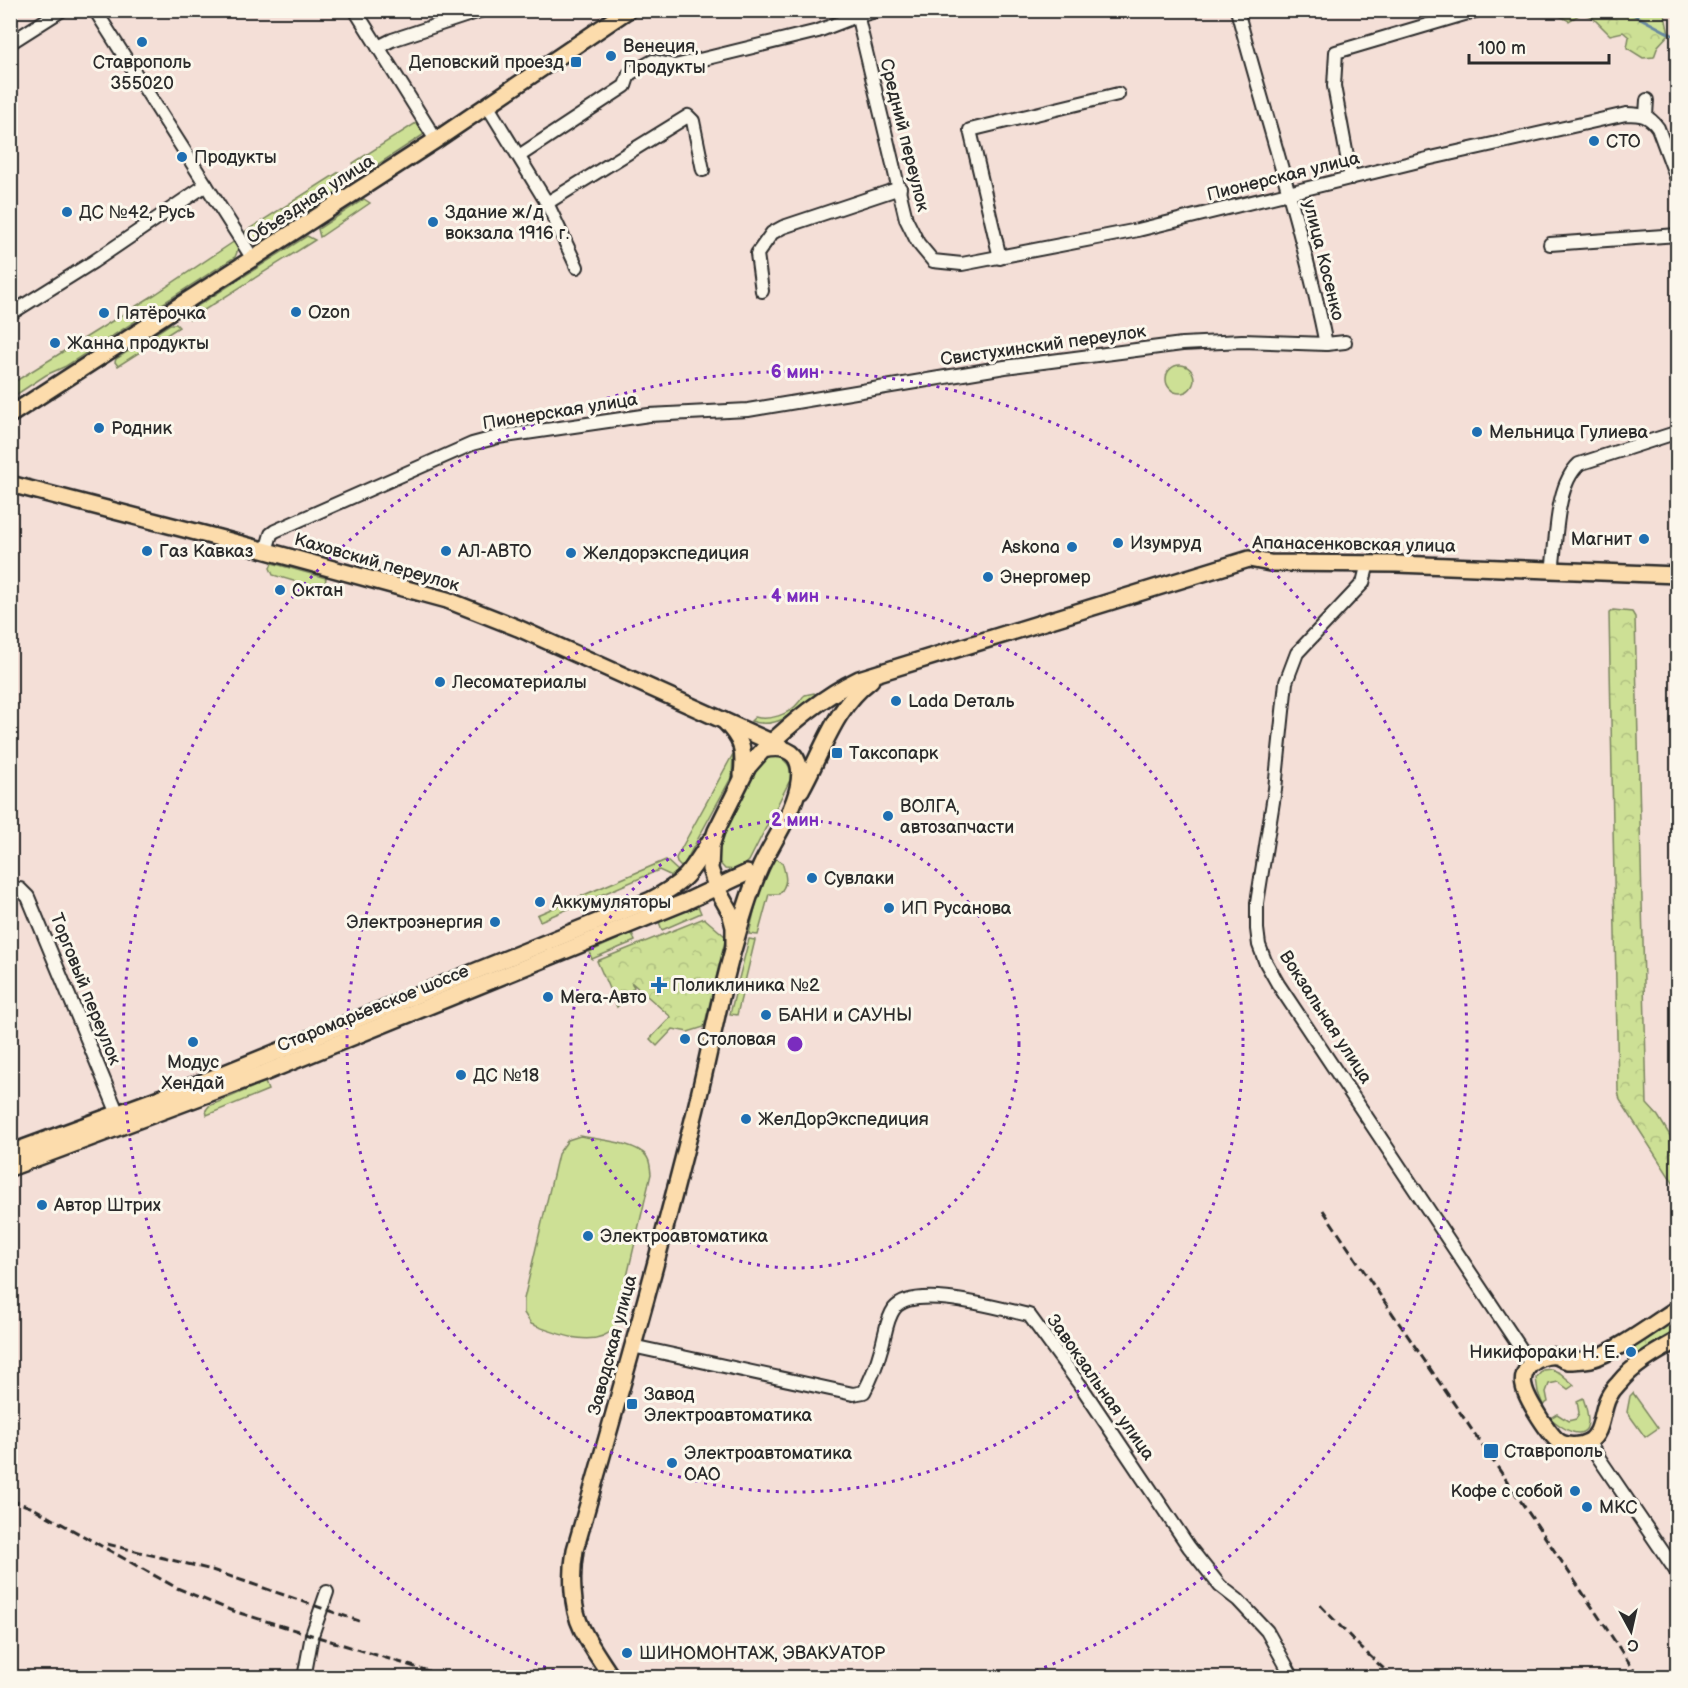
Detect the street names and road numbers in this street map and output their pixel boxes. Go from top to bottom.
street label: Средний переулок [875,57,934,214]
street label: Пионерская улица [1205,147,1362,206]
street label: Объездная улица [242,150,378,249]
street label: улица Косенко [1298,198,1349,323]
street label: Свистухинский переулок [939,321,1148,370]
street label: Пионерская улица [481,389,639,434]
street label: Каховский переулок [292,529,462,596]
street label: Апанасенковская улица [1251,532,1456,557]
street label: Торговый переулок [46,910,126,1068]
street label: Вокзальная улица [1275,947,1377,1088]
street label: Старомарьевское шоссе [274,960,472,1057]
street label: Заводская улица [584,1273,641,1417]
street label: Завокзальная улица [1042,1310,1159,1465]

